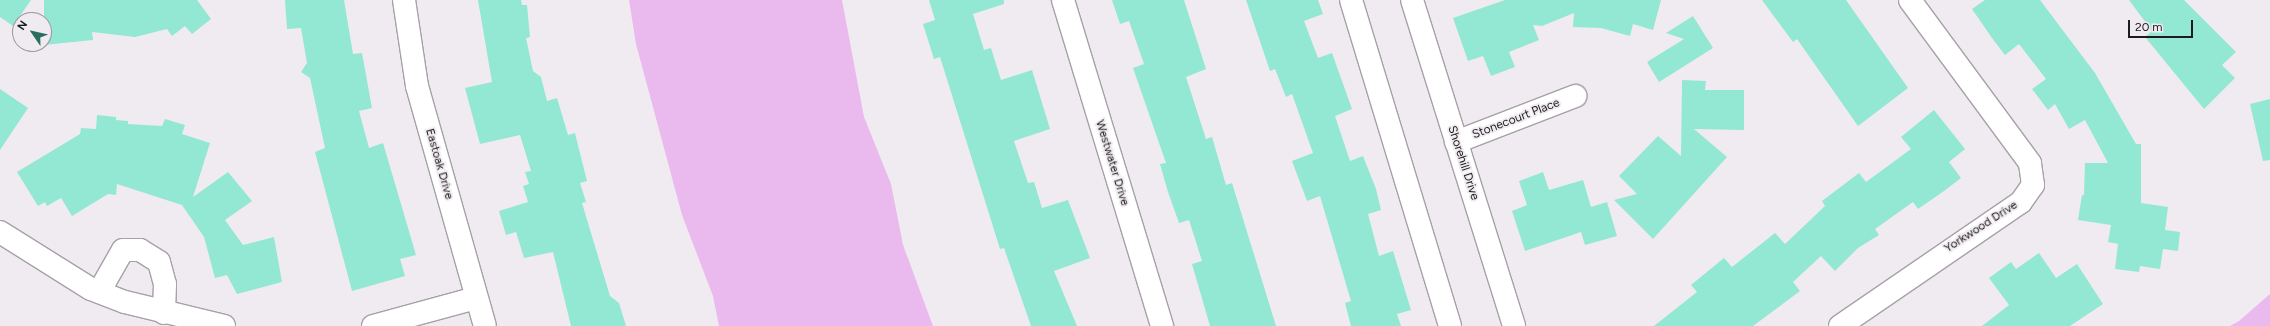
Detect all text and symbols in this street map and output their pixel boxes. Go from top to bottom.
north arrow [12,12,52,52]
scale bar [2130,12,2195,38]
text: N [15,18,30,33]
text: 20 m [2135,20,2163,34]
street label: Stonecourt Place [1470,96,1562,142]
street label: Westwater Drive [1092,118,1132,208]
street label: Shorehill Drive [1444,124,1482,202]
street label: Eastoak Drive [422,127,456,201]
street label: Yorkwood Drive [1942,198,2020,256]

